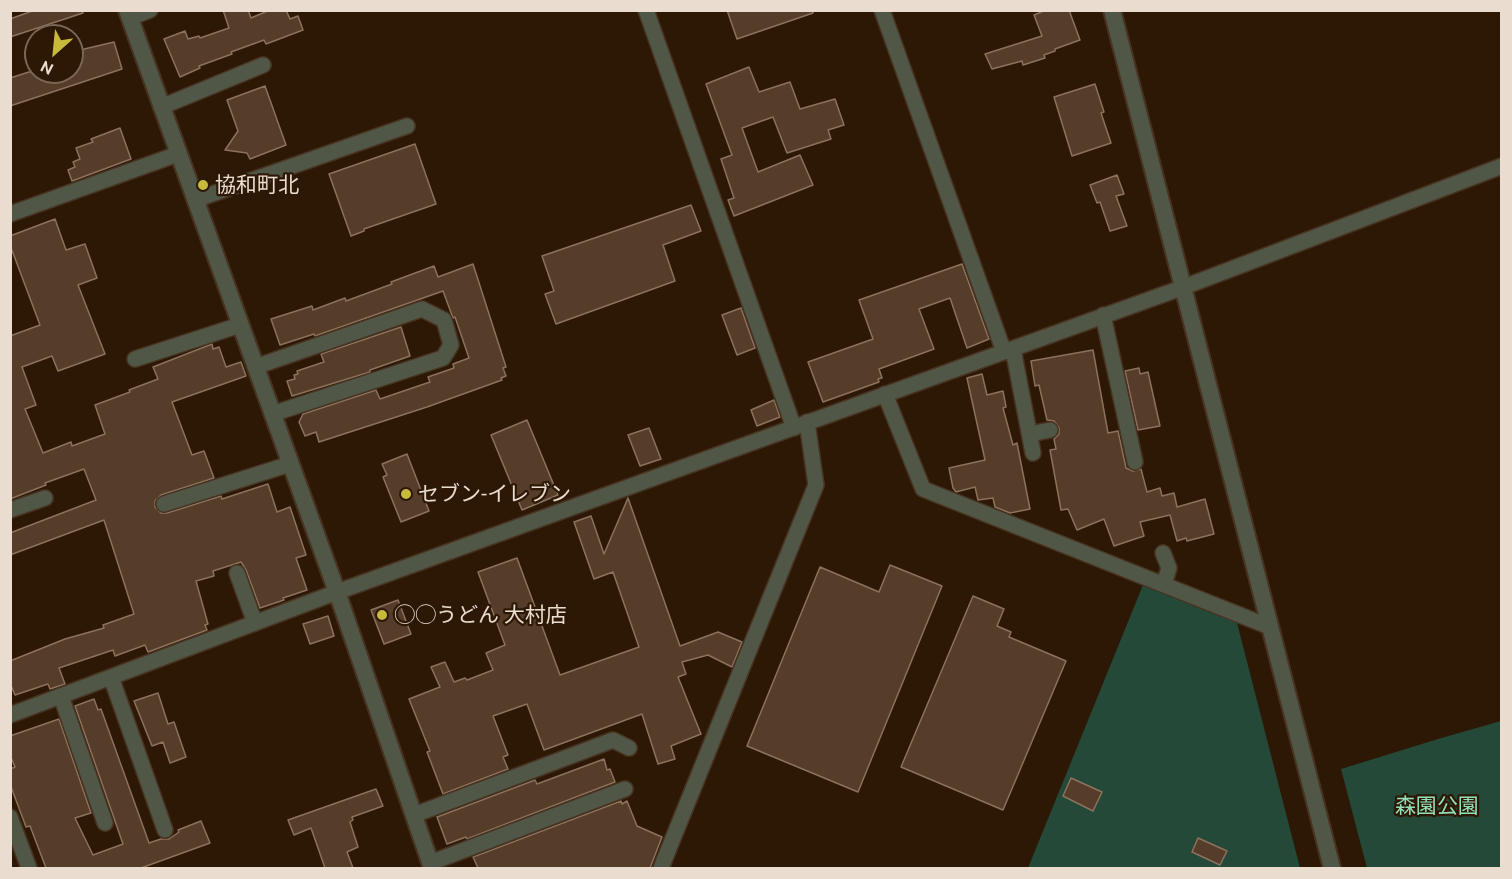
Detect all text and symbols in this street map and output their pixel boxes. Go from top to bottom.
north arrow [24,24,84,84]
text: N [37,58,56,79]
place label: 協和町北 [215,172,299,198]
marker: 協和町北 [196,178,210,192]
place label: セブン-イレブン [418,481,571,507]
marker: セブン-イレブン [399,487,413,501]
place label: ◯◯うどん 大村店 [394,602,567,628]
marker: ◯◯うどん 大村店 [375,608,389,622]
park label: 森園公園 [1395,793,1479,819]

